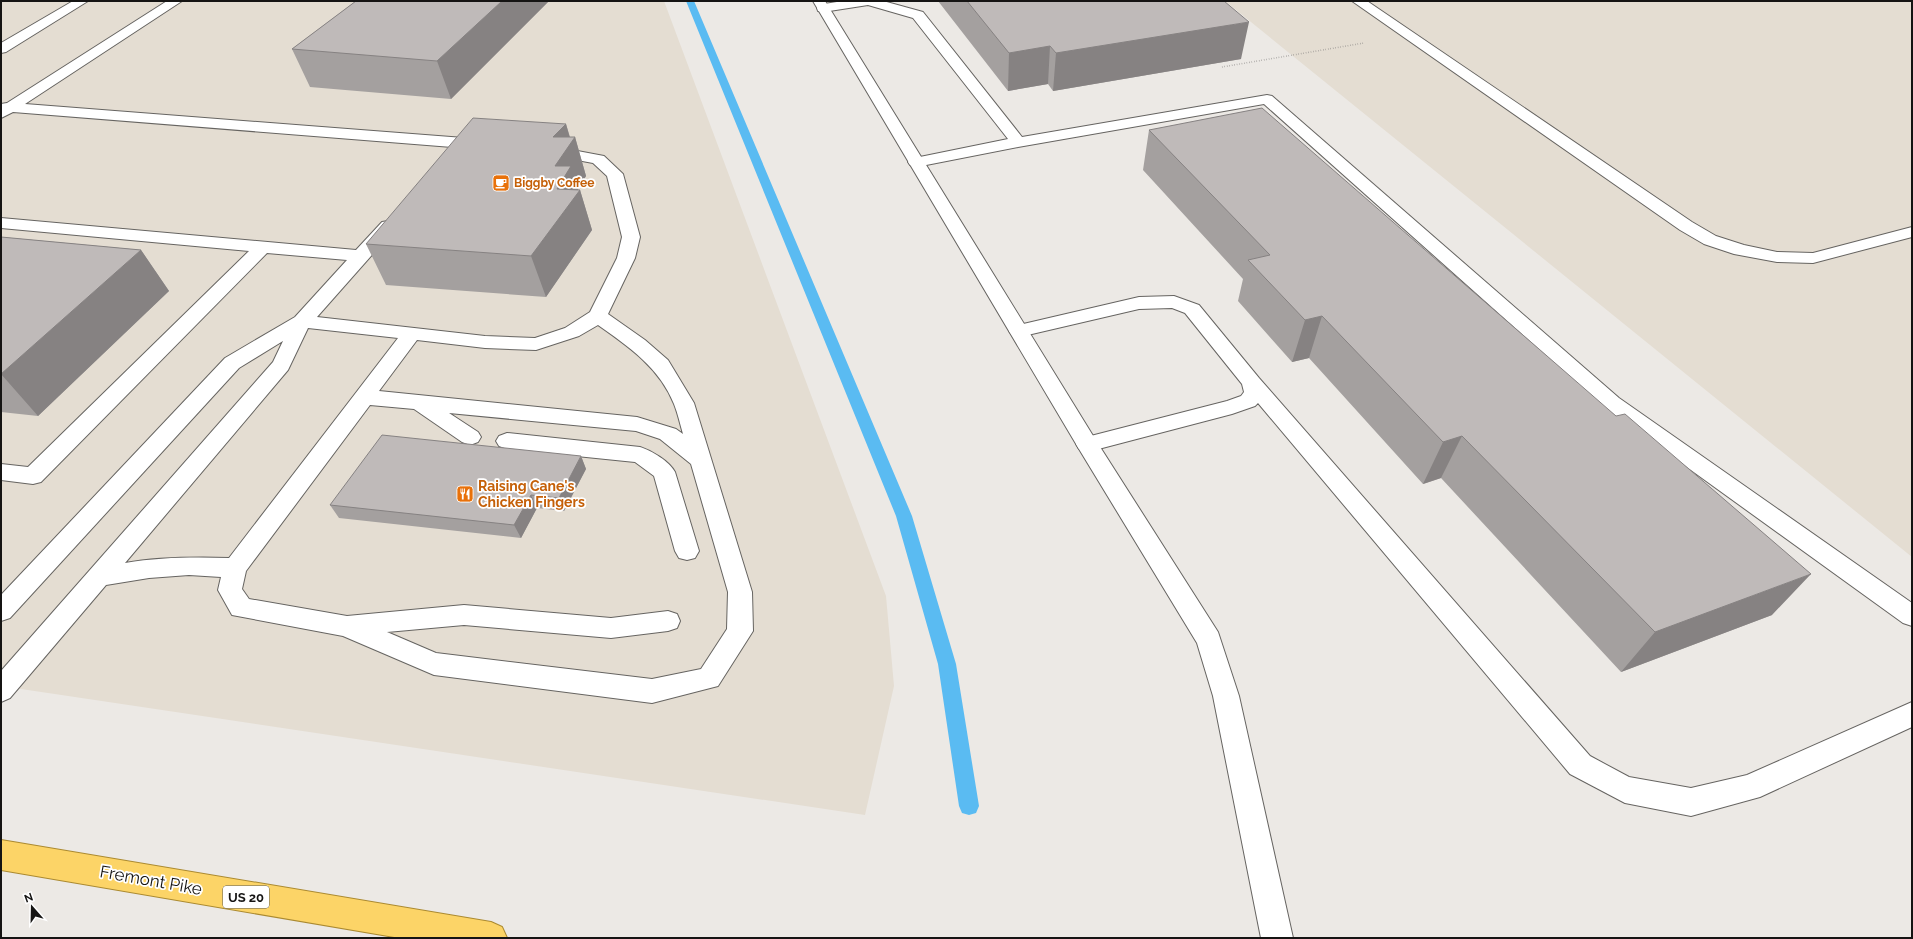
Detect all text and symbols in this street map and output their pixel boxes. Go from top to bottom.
cafe icon: Biggby Coffee [491,173,511,193]
place label: Biggby Coffee [514,176,594,190]
place label: Raising Cane's Chicken Fingers [478,478,585,510]
restaurant icon: Raising Cane's Chicken Fingers [455,484,475,504]
street label: Fremont Pike [98,861,204,899]
road number: US 20 [223,886,269,908]
north arrow [12,887,52,927]
text: N [23,891,35,906]

